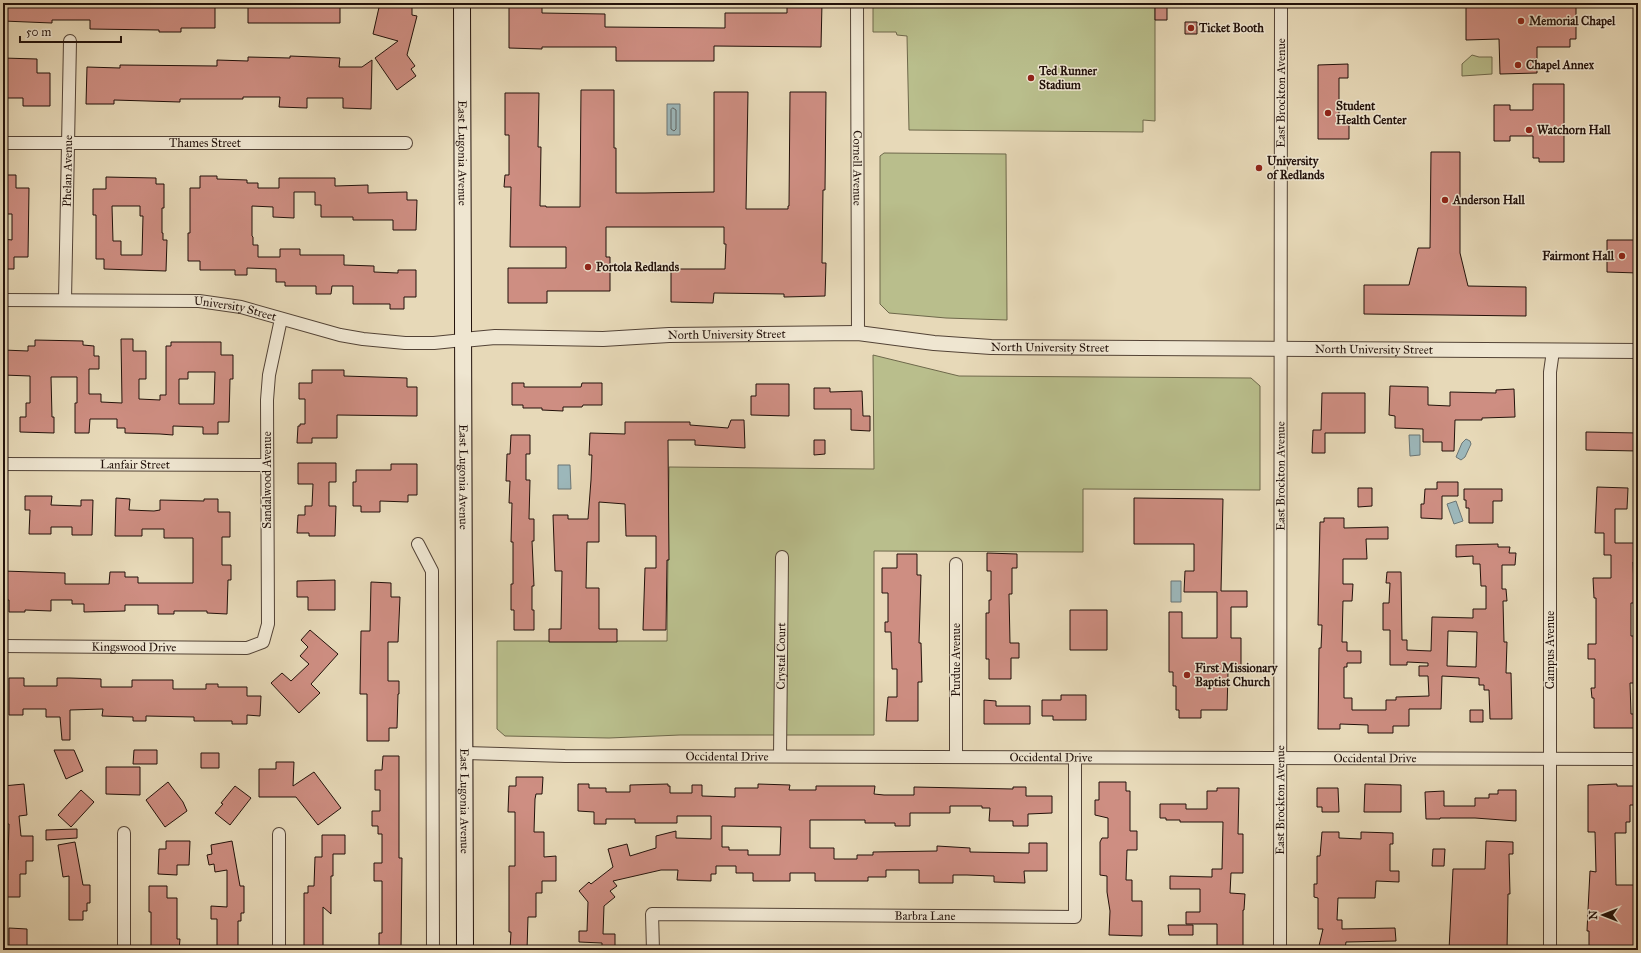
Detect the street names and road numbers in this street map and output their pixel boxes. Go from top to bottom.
street label: East Brockton Avenue [1274,38,1288,148]
street label: East Lugonia Avenue [454,100,470,206]
street label: Cornell Avenue [850,130,865,206]
street label: Phelan Avenue [60,135,75,207]
street label: Thames Street [169,136,242,150]
street label: University Street [194,294,279,324]
street label: North University Street [668,327,787,342]
street label: North University Street [991,340,1110,355]
street label: North University Street [1315,342,1434,357]
street label: East Brockton Avenue [1273,421,1288,531]
street label: East Lugonia Avenue [455,424,471,530]
street label: Sandalwood Avenue [260,431,274,529]
street label: Lanfair Street [100,457,171,472]
street label: Campus Avenue [1543,611,1557,689]
street label: Crystal Court [774,622,788,690]
street label: Purdue Avenue [949,623,963,697]
street label: Kingswood Drive [92,640,176,655]
street label: East Brockton Avenue [1273,745,1287,855]
street label: East Lugonia Avenue [456,748,472,854]
street label: Occidental Drive [685,749,768,764]
street label: Occidental Drive [1009,750,1092,764]
street label: Occidental Drive [1333,751,1416,765]
street label: Barbra Lane [894,909,955,923]

